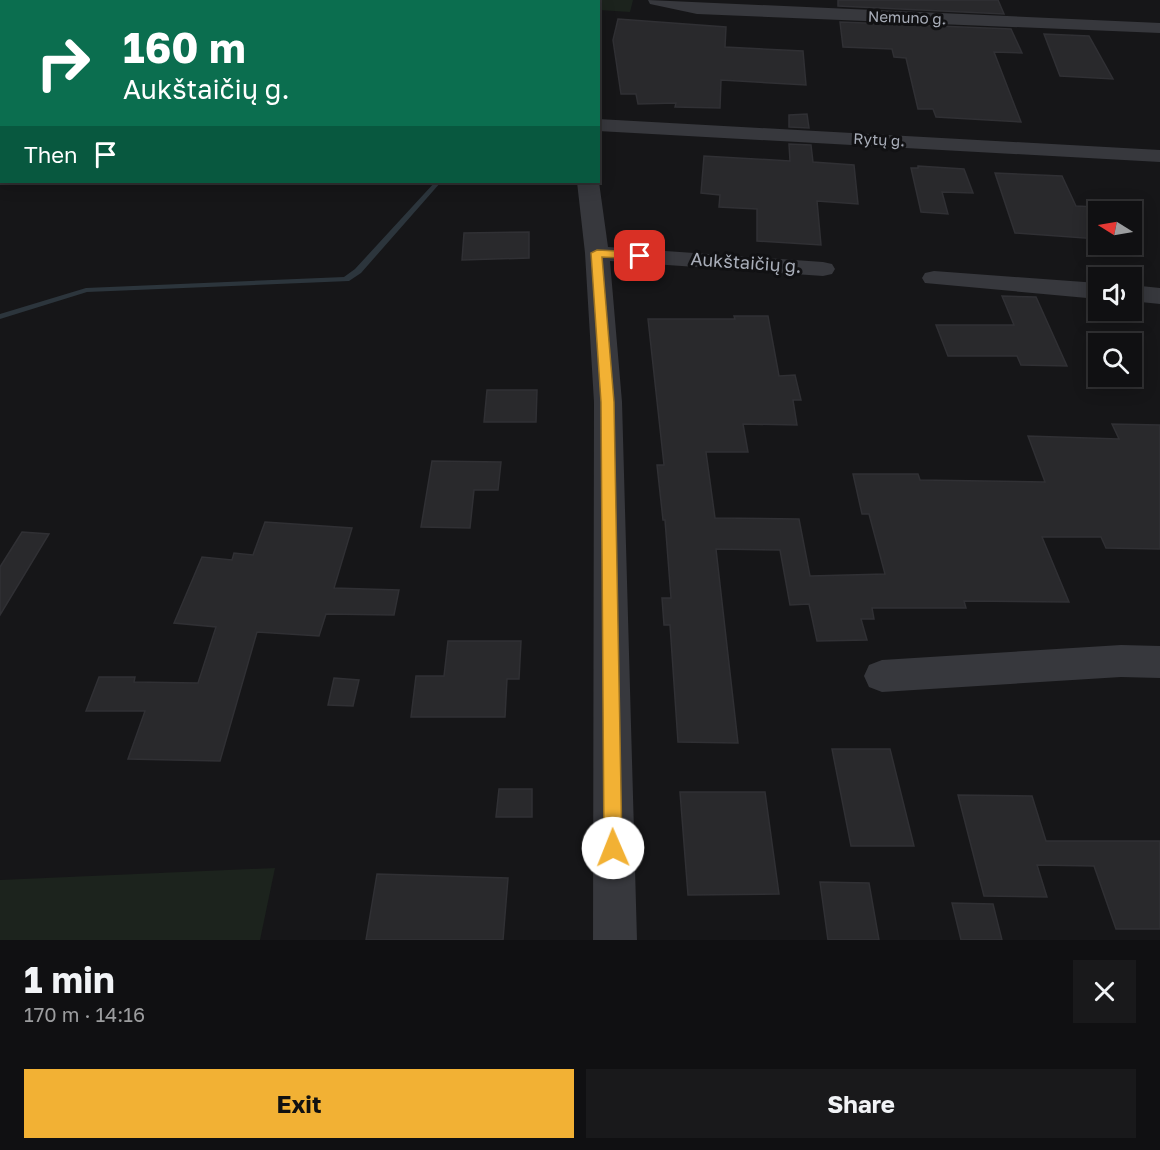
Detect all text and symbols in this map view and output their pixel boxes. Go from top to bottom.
street label: Nemuno g. [868,7,946,27]
text: 160 m [123,22,246,72]
icon: right [24,24,102,102]
text: Aukštaičių g. [123,73,289,105]
street label: Rytų g. [853,129,905,149]
icon: arrive [89,138,122,171]
text: Then [24,141,77,168]
north arrow [1088,201,1142,255]
map controls [1088,201,1142,387]
pin [614,230,665,281]
icon: arrive [623,239,656,272]
street label: Aukštaičių g. [690,247,802,277]
button: sound [1088,267,1142,321]
button: search [1088,333,1142,387]
position arrow [581,816,645,880]
text: 1 min [24,958,115,1001]
button: close [1073,960,1136,1023]
text: 170 m · 14:16 [24,1002,145,1026]
button: Exit [24,1069,574,1138]
button: Share [586,1069,1136,1138]

